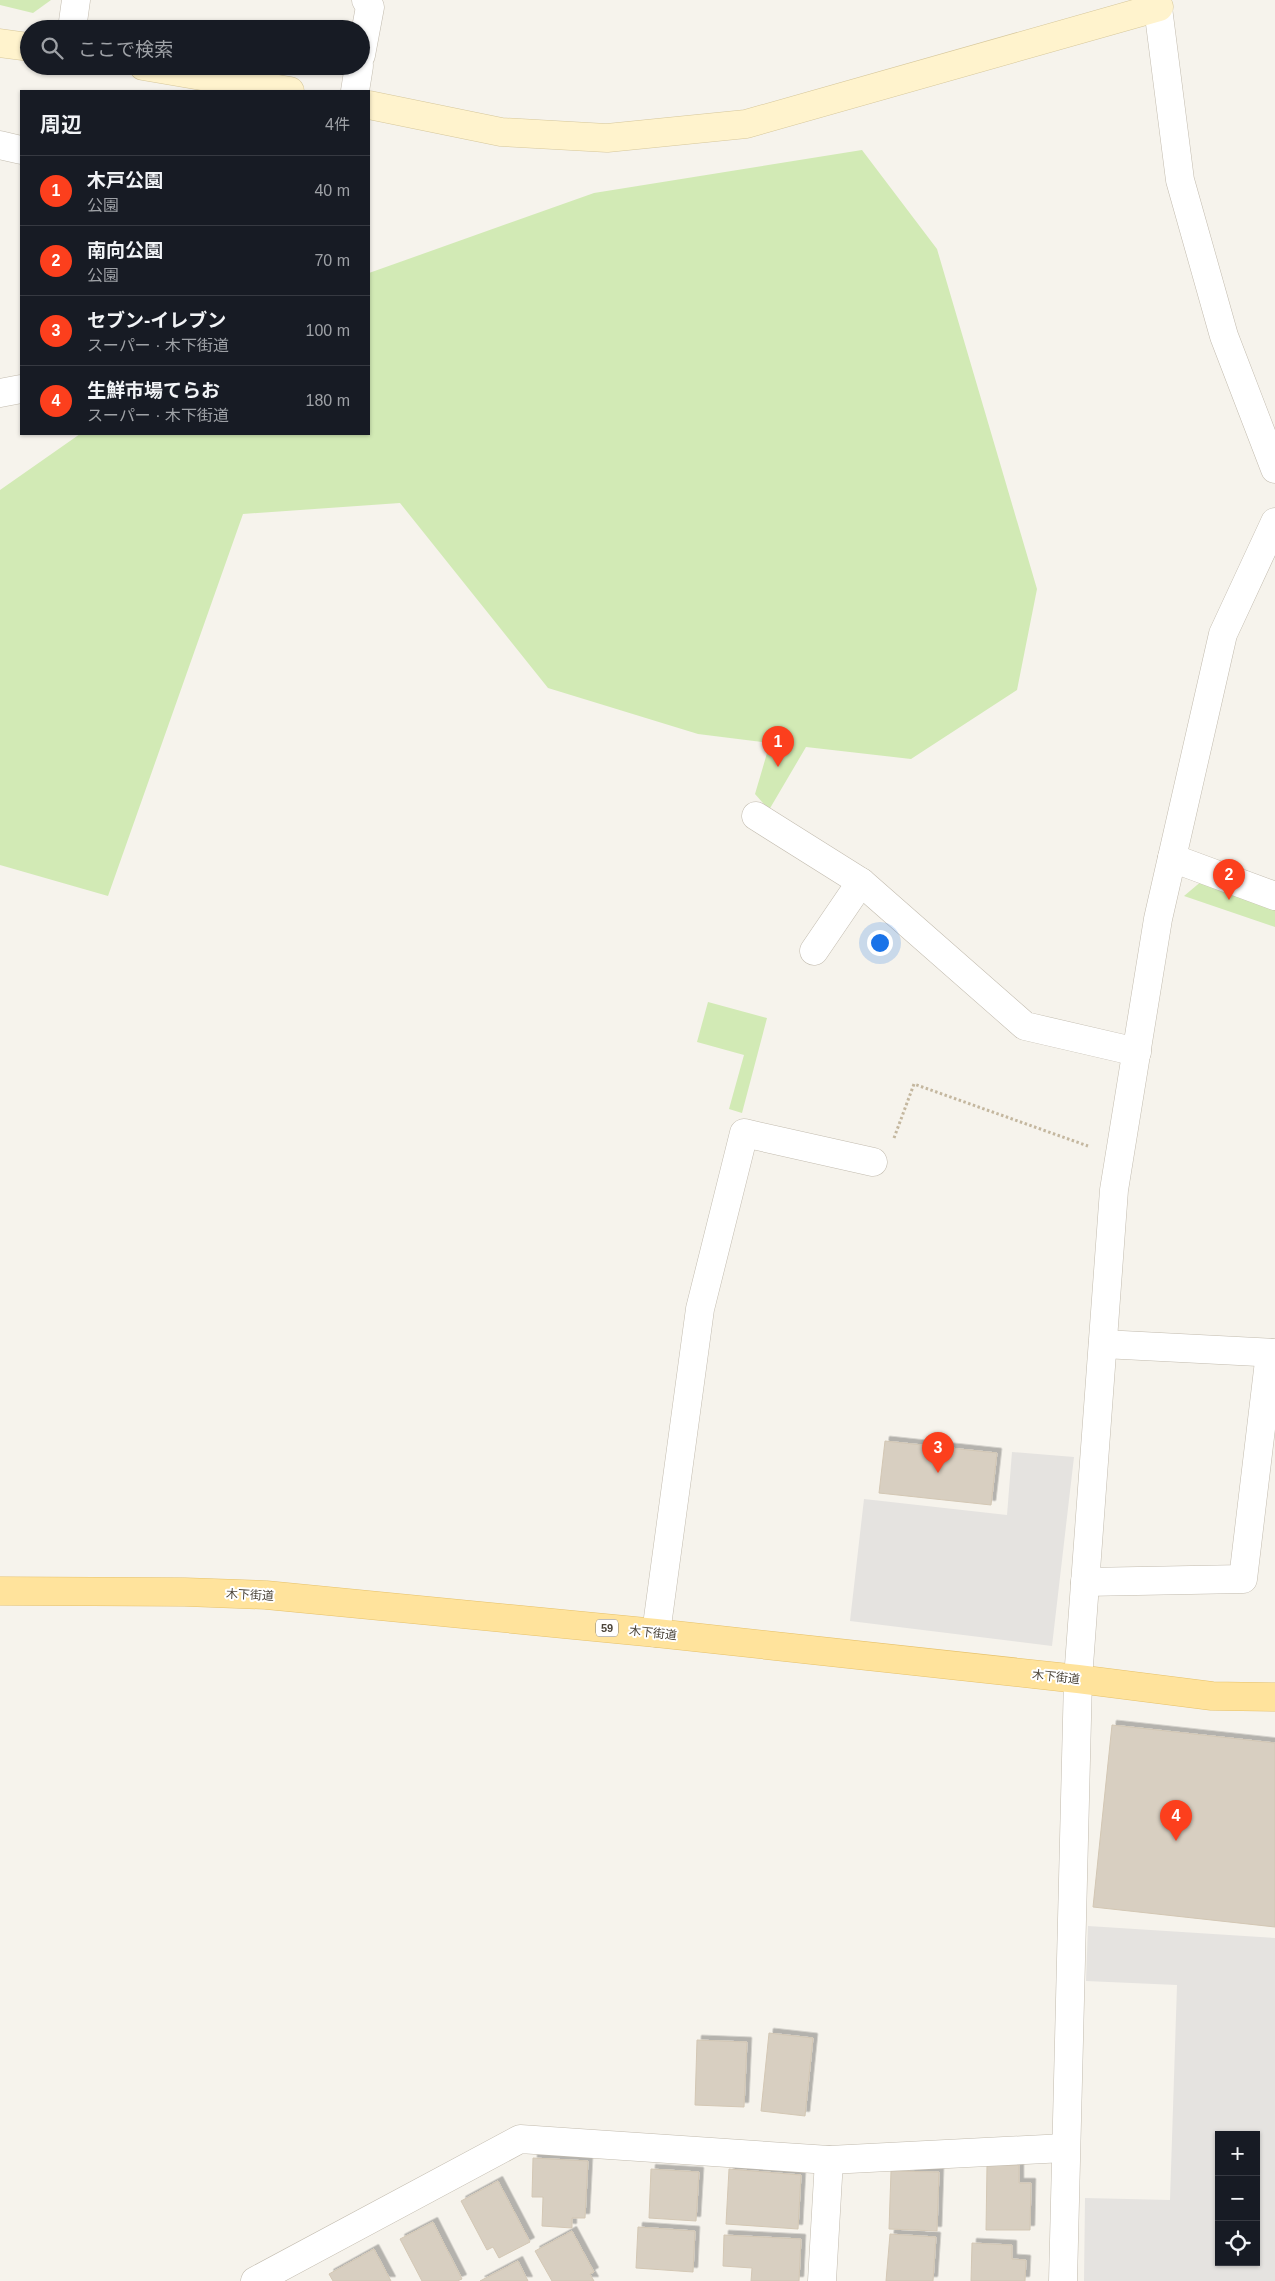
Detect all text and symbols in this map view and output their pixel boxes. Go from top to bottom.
search box [20,20,370,75]
icon: search [38,34,66,62]
text: ここで検索 [78,39,173,60]
text: 周辺 [40,113,82,136]
text: 4件 [325,116,350,133]
text: 木戸公園 [87,170,163,191]
text: 1 [52,182,60,199]
text: 40 m [314,182,350,199]
text: 公園 [87,197,119,214]
text: 南向公園 [87,240,163,261]
text: 2 [52,252,60,269]
text: 70 m [314,252,350,269]
text: 公園 [87,267,119,284]
text: セブン-イレブン [87,310,226,331]
text: 3 [52,322,60,339]
text: 100 m [306,322,350,339]
text: スーパー · 木下街道 [87,337,229,354]
text: 生鮮市場てらお [87,380,220,401]
text: 4 [52,392,60,409]
text: 180 m [306,392,350,409]
text: スーパー · 木下街道 [87,407,229,424]
pin: 1 [762,726,794,767]
pin: 2 [1213,859,1245,900]
your location [867,930,893,956]
pin: 3 [922,1432,954,1473]
street label: 木下街道 [226,1587,274,1603]
road number: 59 [596,1620,618,1636]
street label: 木下街道 [628,1624,678,1642]
street label: 木下街道 [1031,1668,1081,1686]
pin: 4 [1160,1800,1192,1841]
map controls [1215,2131,1260,2266]
button: + [1215,2131,1260,2176]
button: − [1215,2176,1260,2221]
button: locate [1215,2221,1260,2266]

